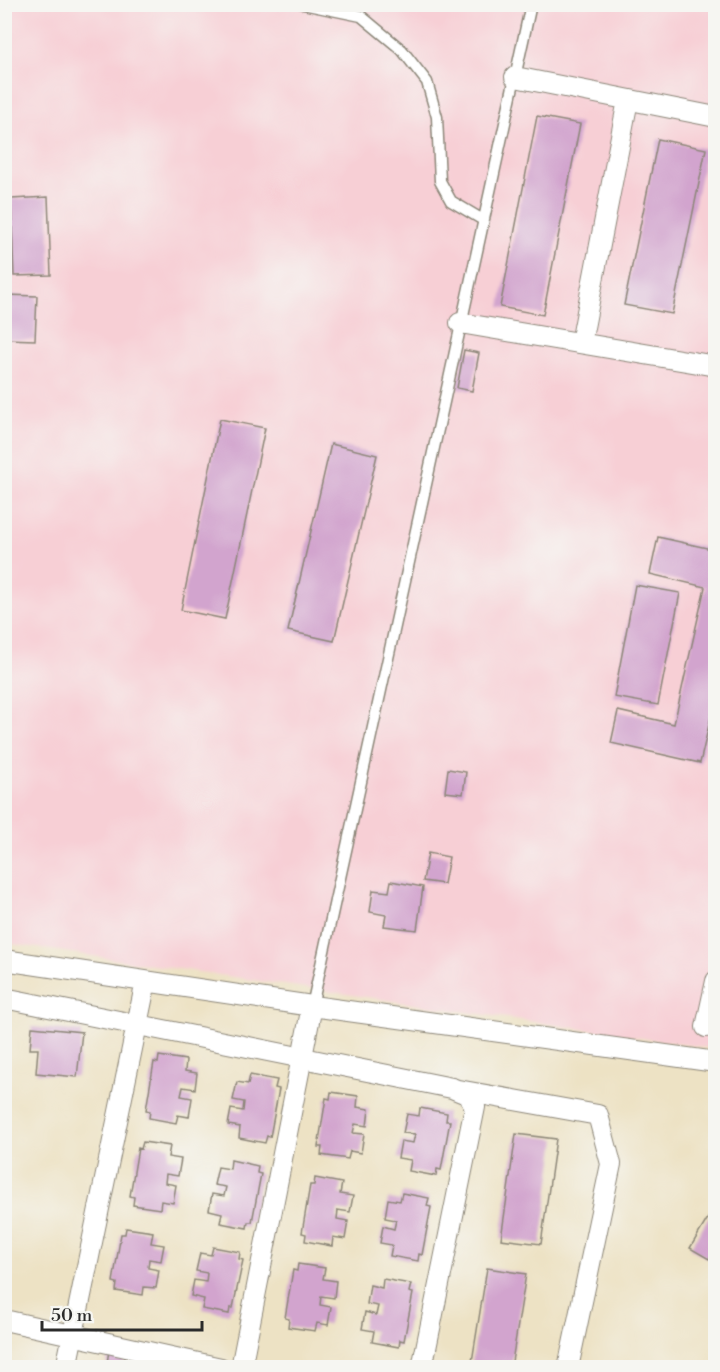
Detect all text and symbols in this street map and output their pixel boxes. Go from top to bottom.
scale bar [42,1294,202,1332]
text: 50 m [51,1304,93,1327]

